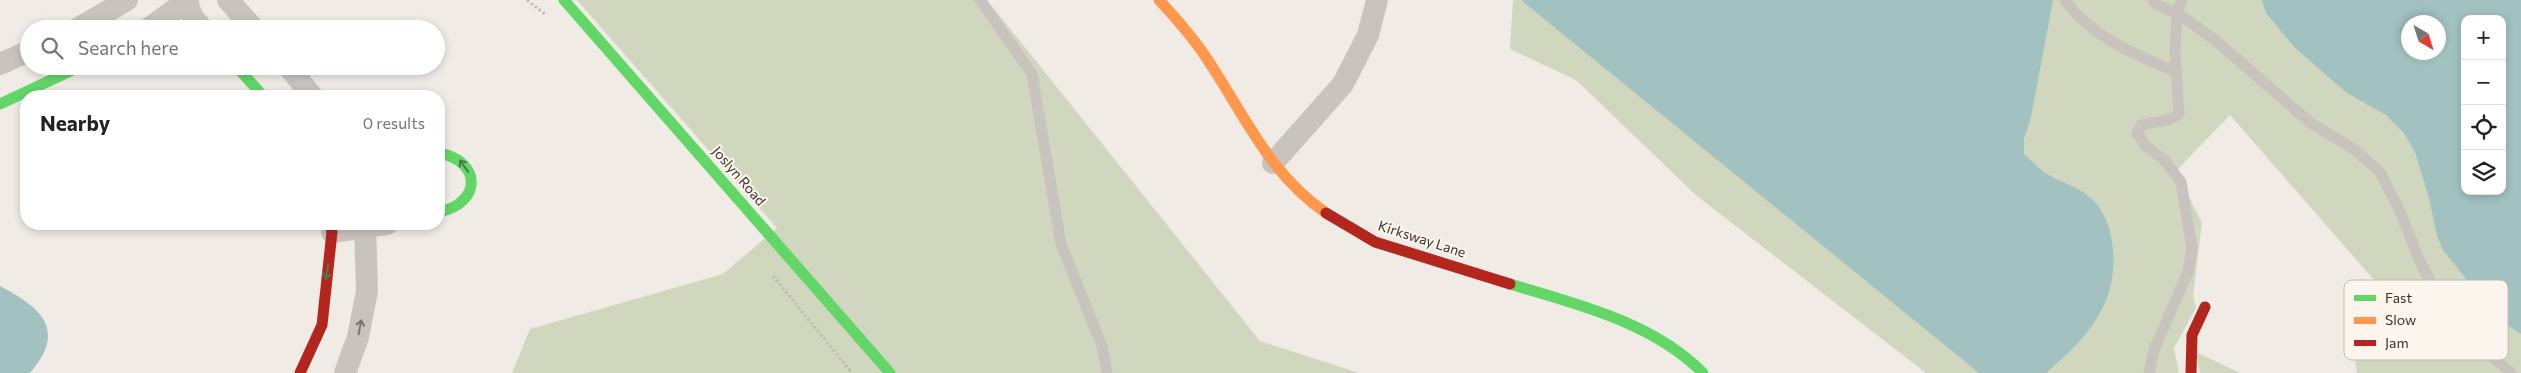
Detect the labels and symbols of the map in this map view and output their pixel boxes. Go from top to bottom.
north arrow [2401,15,2446,60]
street label: Joslyn Road [709,143,770,209]
one-way arrow [459,159,469,173]
street label: Kirksway Lane [1376,216,1468,261]
one-way arrow [322,264,332,280]
legend [2344,280,2508,360]
text: Fast [2385,289,2412,306]
text: Slow [2385,311,2416,328]
one-way arrow [355,319,365,335]
text: Jam [2385,334,2409,351]

